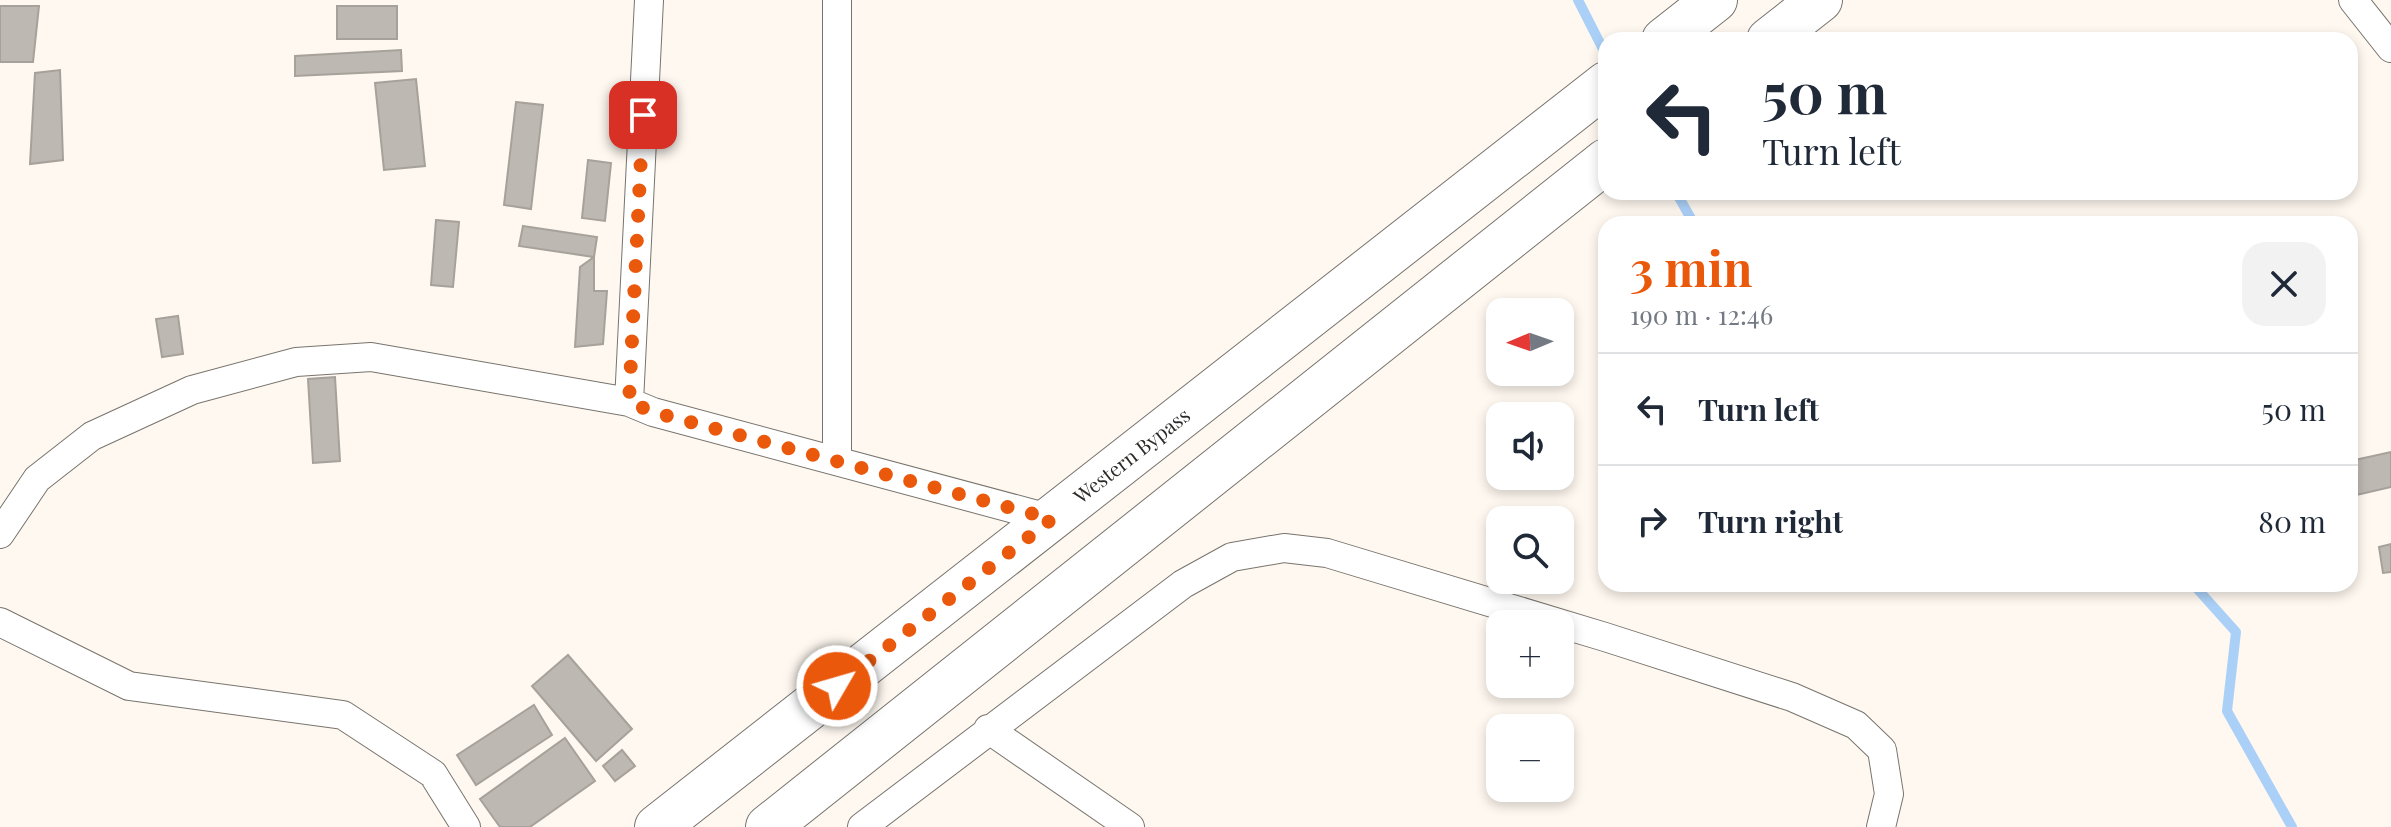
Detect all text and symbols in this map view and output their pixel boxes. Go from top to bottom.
text: 50 m [1762,54,1888,129]
icon: left [1630,64,1734,168]
pin [609,81,677,149]
icon: arrive [621,93,665,137]
text: Turn left [1762,126,1901,174]
text: 3 min [1630,235,1752,299]
button: close [2242,242,2326,326]
text: 190 m · 12:46 [1630,297,1773,332]
north arrow [1486,298,1574,386]
map controls [1486,298,1574,802]
icon: left [1630,387,1674,431]
text: Turn left [1698,389,1819,429]
text: 50 m [2261,389,2326,429]
street label: Western Bypass [1067,401,1195,509]
button: sound [1486,402,1574,490]
icon: right [1630,499,1674,543]
text: Turn right [1698,501,1843,541]
text: 80 m [2258,501,2326,541]
button: search [1486,506,1574,594]
button: + [1486,610,1574,698]
position arrow [795,644,879,728]
button: − [1486,714,1574,802]

